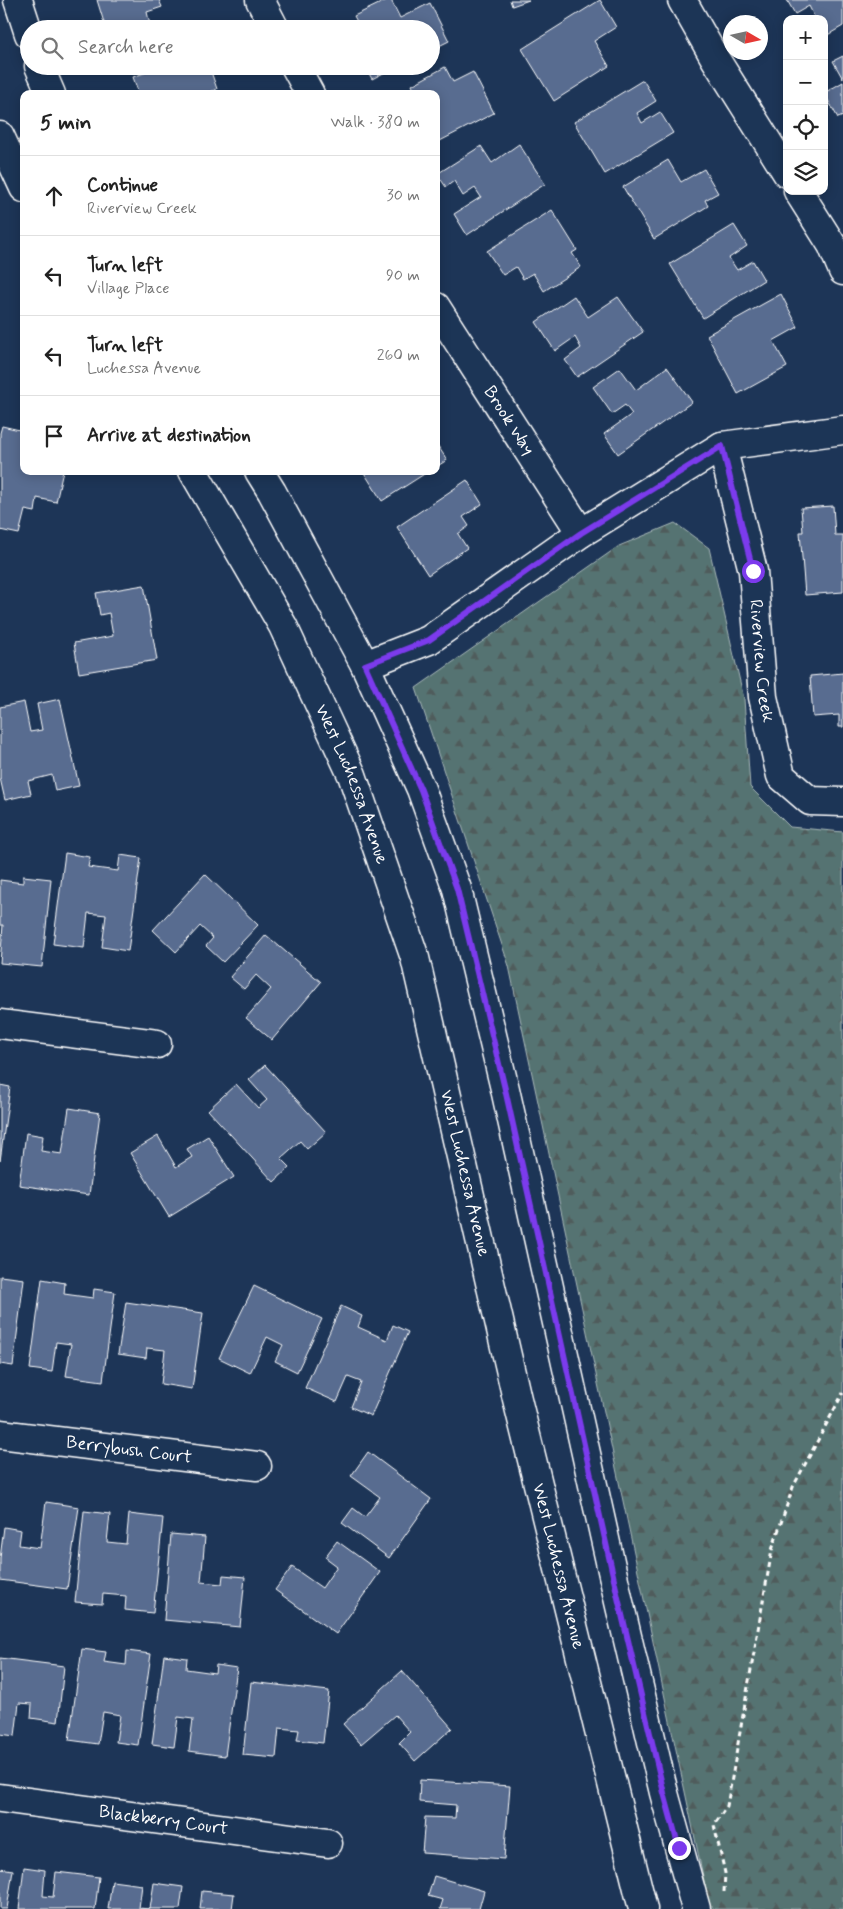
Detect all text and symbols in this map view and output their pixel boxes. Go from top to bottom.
north arrow [723,15,768,60]
map controls [783,15,828,195]
button: + [783,15,828,60]
search box [20,20,440,75]
icon: search [38,34,66,62]
text: Search here [78,35,174,60]
button: − [783,60,828,105]
button: locate [783,105,828,150]
text: 5 min [40,109,92,137]
text: Walk · 380 m [330,112,420,133]
button: layers [783,150,828,195]
text: Continue [87,173,158,198]
icon: ahead [40,182,68,210]
text: 30 m [387,185,420,206]
text: Riverview Creek [87,198,197,219]
text: Turn left [87,253,163,278]
icon: left [40,262,68,290]
text: 90 m [386,265,420,286]
text: Village Place [87,278,170,299]
text: Turn left [87,333,163,358]
icon: left [40,342,68,370]
text: 260 m [377,345,420,366]
text: Luchessa Avenue [87,358,201,379]
street label: Brook Way [478,381,540,460]
icon: arrive [40,422,68,450]
text: Arrive at destination [87,423,251,448]
route start [742,560,765,583]
street label: Riverview Creek [743,598,780,725]
street label: West Luchessa Avenue [309,701,394,867]
street label: West Luchessa Avenue [434,1088,496,1259]
street label: Berrybush Court [65,1430,193,1470]
street label: West Luchessa Avenue [526,1481,590,1652]
street label: Blackberry Court [97,1800,230,1841]
route end [668,1837,691,1860]

